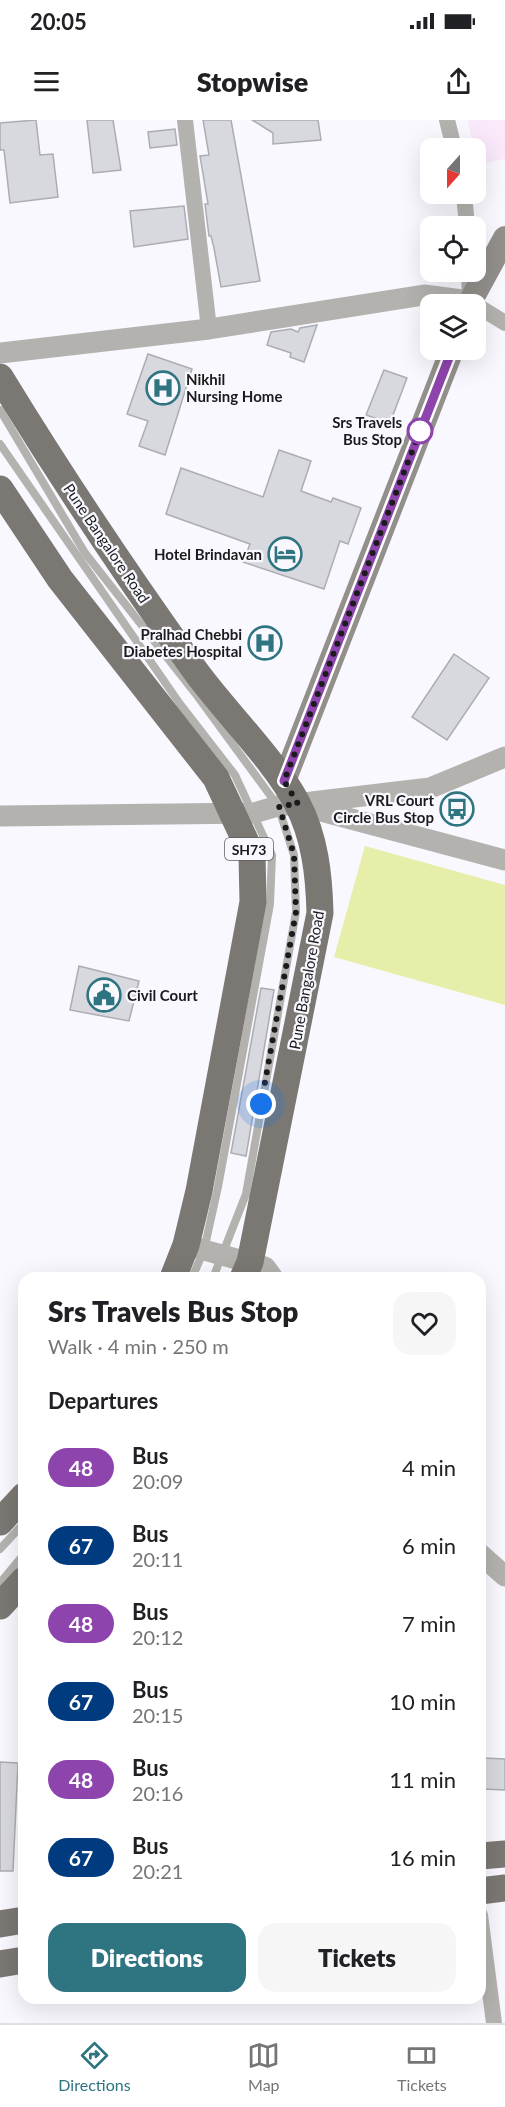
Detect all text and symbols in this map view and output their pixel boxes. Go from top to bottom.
text: 20:05 [30,8,87,35]
icon: menu [30,65,63,98]
text: Stopwise [197,65,308,98]
icon: share [442,65,475,98]
north arrow [420,138,486,204]
map controls [420,138,486,360]
button: locate [420,216,486,282]
button: layers [420,294,486,360]
hospital icon: Nikhil Nursing Home [145,370,181,406]
place label: Nikhil Nursing Home [186,370,282,405]
place label: Srs Travels Bus Stop [332,413,402,448]
marker: Srs Travels Bus Stop [407,418,433,444]
street label: Pune Bangalore Road [60,480,154,606]
hotel icon: Hotel Brindavan [267,536,303,572]
place label: Hotel Brindavan [154,545,262,563]
place label: Pralhad Chebbi Diabetes Hospital [123,625,242,660]
hospital icon: Pralhad Chebbi Diabetes Hospital [247,625,283,661]
place label: VRL Court Circle Bus Stop [333,791,434,826]
bus stop icon: VRL Court Circle Bus Stop [439,791,475,827]
road number: SH73 [225,838,273,860]
street label: Pune Bangalore Road [285,909,327,1051]
public building icon: Civil Court [86,977,122,1013]
place label: Civil Court [127,986,198,1004]
your location [246,1089,276,1119]
button: heart [393,1292,456,1355]
text: Srs Travels Bus Stop [48,1294,298,1328]
text: Walk · 4 min · 250 m [48,1334,229,1358]
text: Departures [48,1387,158,1414]
text: Bus [132,1442,168,1469]
text: 4 min [402,1454,456,1481]
text: 48 [69,1455,93,1480]
text: 20:09 [132,1469,183,1493]
text: Bus [132,1520,168,1547]
text: 6 min [402,1532,456,1559]
text: 67 [69,1533,93,1558]
text: 20:11 [132,1547,183,1571]
text: Bus [132,1598,168,1625]
text: 7 min [402,1610,456,1637]
text: 48 [69,1611,93,1636]
text: 20:12 [132,1625,183,1649]
text: Bus [132,1676,168,1703]
text: 10 min [389,1688,456,1715]
text: 67 [69,1689,93,1714]
text: 20:15 [132,1703,183,1727]
text: Bus [132,1754,168,1781]
text: 11 min [389,1766,456,1793]
text: 48 [69,1767,93,1792]
text: 20:16 [132,1781,183,1805]
text: Bus [132,1832,168,1859]
text: 16 min [389,1844,456,1871]
text: 67 [69,1845,93,1870]
text: 20:21 [132,1859,183,1883]
button: Directions [48,1923,246,1992]
button: Tickets [258,1923,456,1992]
tab: Directions [58,2039,131,2094]
tab: Map [247,2039,280,2094]
tab: Tickets [397,2039,447,2094]

